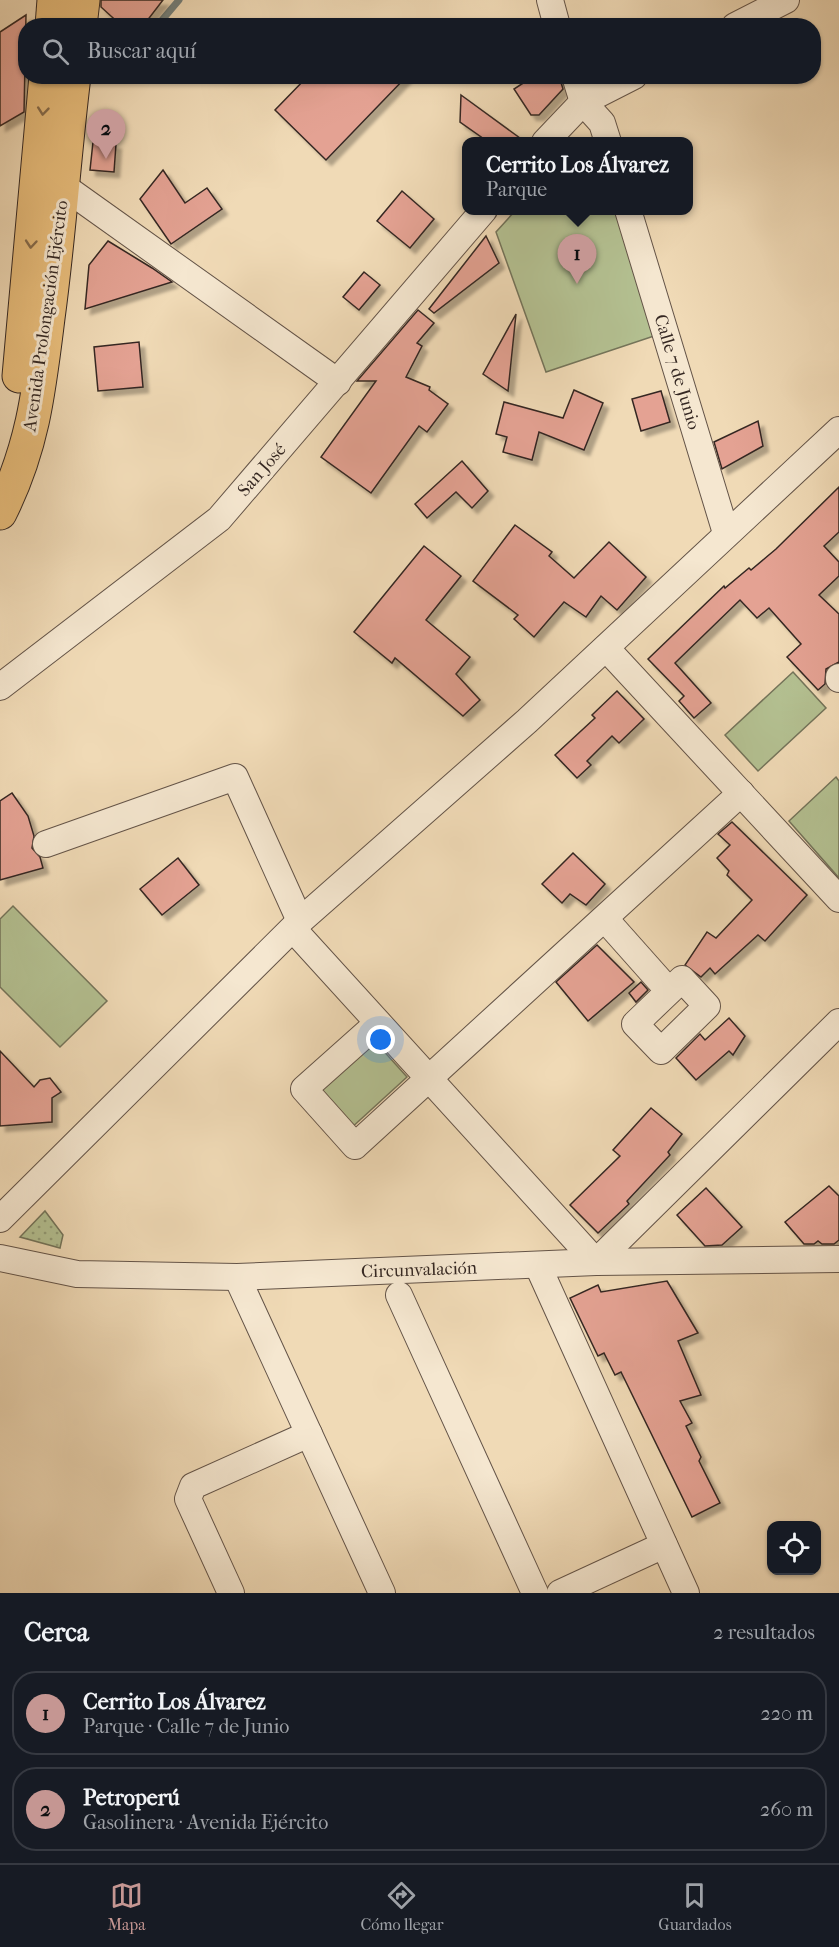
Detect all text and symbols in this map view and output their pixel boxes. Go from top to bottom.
search box [18,18,821,84]
icon: search [39,35,72,68]
text: Buscar aquí [87,38,196,64]
one-way arrow [37,107,50,116]
pin: 2 [86,110,126,159]
popup [462,137,693,215]
text: Cerrito Los Álvarez [486,152,669,178]
text: Parque [486,178,547,201]
street label: Avenida Prolongación Ejército [19,199,73,434]
pin: 1 [558,234,596,284]
one-way arrow [25,239,38,248]
street label: Calle 7 de Junio [649,312,705,432]
street label: San José [233,439,291,501]
your location [366,1025,395,1054]
street label: Circunvalación [361,1257,478,1283]
map controls [767,1521,821,1575]
button: locate [767,1521,821,1575]
text: Cerca [24,1617,89,1648]
text: 2 resultados [713,1621,815,1644]
text: Cerrito Los Álvarez [83,1689,266,1715]
text: 1 [42,1702,49,1725]
text: 220 m [760,1702,813,1725]
text: Parque · Calle 7 de Junio [83,1715,290,1738]
text: Petroperú [83,1785,180,1811]
text: 2 [40,1798,51,1821]
text: 260 m [760,1798,813,1821]
text: Gasolinera · Avenida Ejército [83,1811,328,1834]
tab: Mapa [107,1879,146,1934]
tab: Cómo llegar [360,1879,443,1934]
tab: Guardados [658,1879,732,1934]

